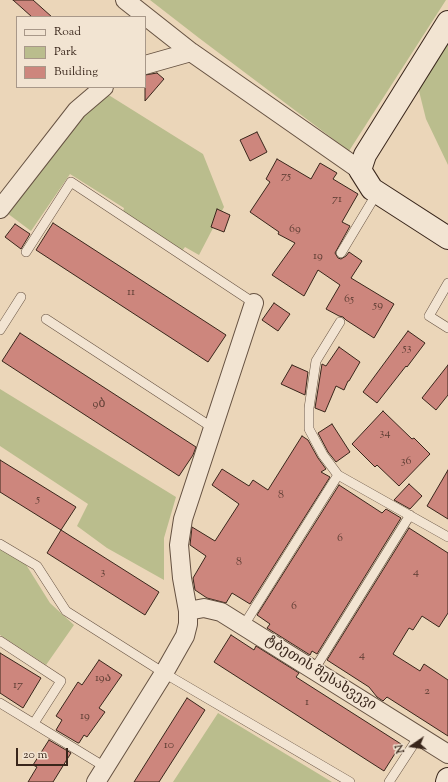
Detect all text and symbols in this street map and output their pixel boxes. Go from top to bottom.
legend [16,16,146,88]
text: Road [54,23,81,41]
text: Park [54,43,77,61]
text: Building [54,63,98,81]
house number: 75 [281,170,291,184]
house number: 71 [332,193,342,207]
house number: 69 [289,223,301,237]
house number: 19 [313,250,323,264]
house number: 11 [127,286,135,300]
house number: 65 [344,293,354,307]
house number: 59 [373,299,383,313]
house number: 53 [403,342,411,356]
house number: 9ბ [93,398,105,412]
house number: 34 [380,427,390,441]
house number: 36 [401,455,411,469]
house number: 8 [278,489,284,503]
house number: 5 [36,493,40,507]
house number: 6 [337,532,343,546]
house number: 8 [236,556,242,570]
house number: 3 [101,566,105,580]
house number: 4 [413,566,419,580]
house number: 6 [291,600,297,614]
street label: ტბეთის შესახვევი [261,633,379,715]
house number: 4 [359,649,365,663]
house number: 19ა [95,672,111,686]
house number: 17 [13,679,23,693]
house number: 2 [424,685,430,699]
house number: 1 [305,696,309,710]
house number: 19 [80,710,90,724]
north arrow [392,726,432,766]
house number: 10 [164,739,174,753]
scale bar [18,740,70,766]
text: N [392,743,409,755]
text: 20 m [23,746,47,764]

